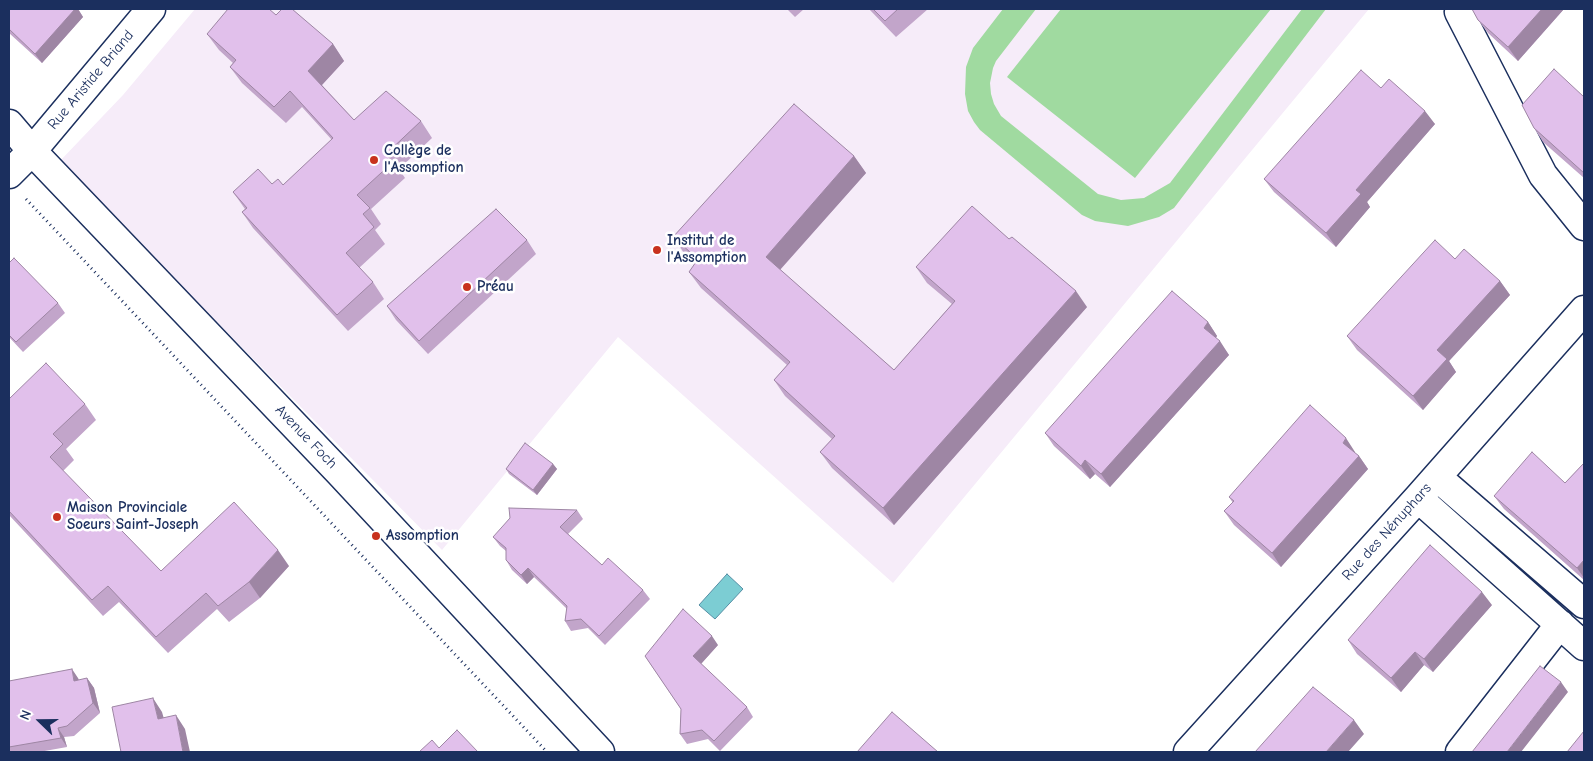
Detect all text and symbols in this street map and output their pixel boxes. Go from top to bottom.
street label: Rue Aristide Briand [44,27,138,133]
place label: Collège de l'Assomption [384,142,464,177]
marker: Collège de l'Assomption [368,154,380,166]
place label: Institut de l'Assomption [667,232,747,267]
marker: Institut de l'Assomption [651,244,663,256]
place label: Préau [477,278,514,296]
marker: Préau [461,281,473,293]
street label: Avenue Foch [271,401,341,473]
street label: Rue des Nénuphars [1338,479,1436,585]
place label: Maison Provinciale Soeurs Saint-Joseph [67,499,199,534]
marker: Maison Provinciale Soeurs Saint-Joseph [51,511,63,523]
place label: Assomption [386,527,459,545]
marker: Assomption [370,530,382,542]
north arrow [15,696,65,746]
text: N [16,708,35,723]

